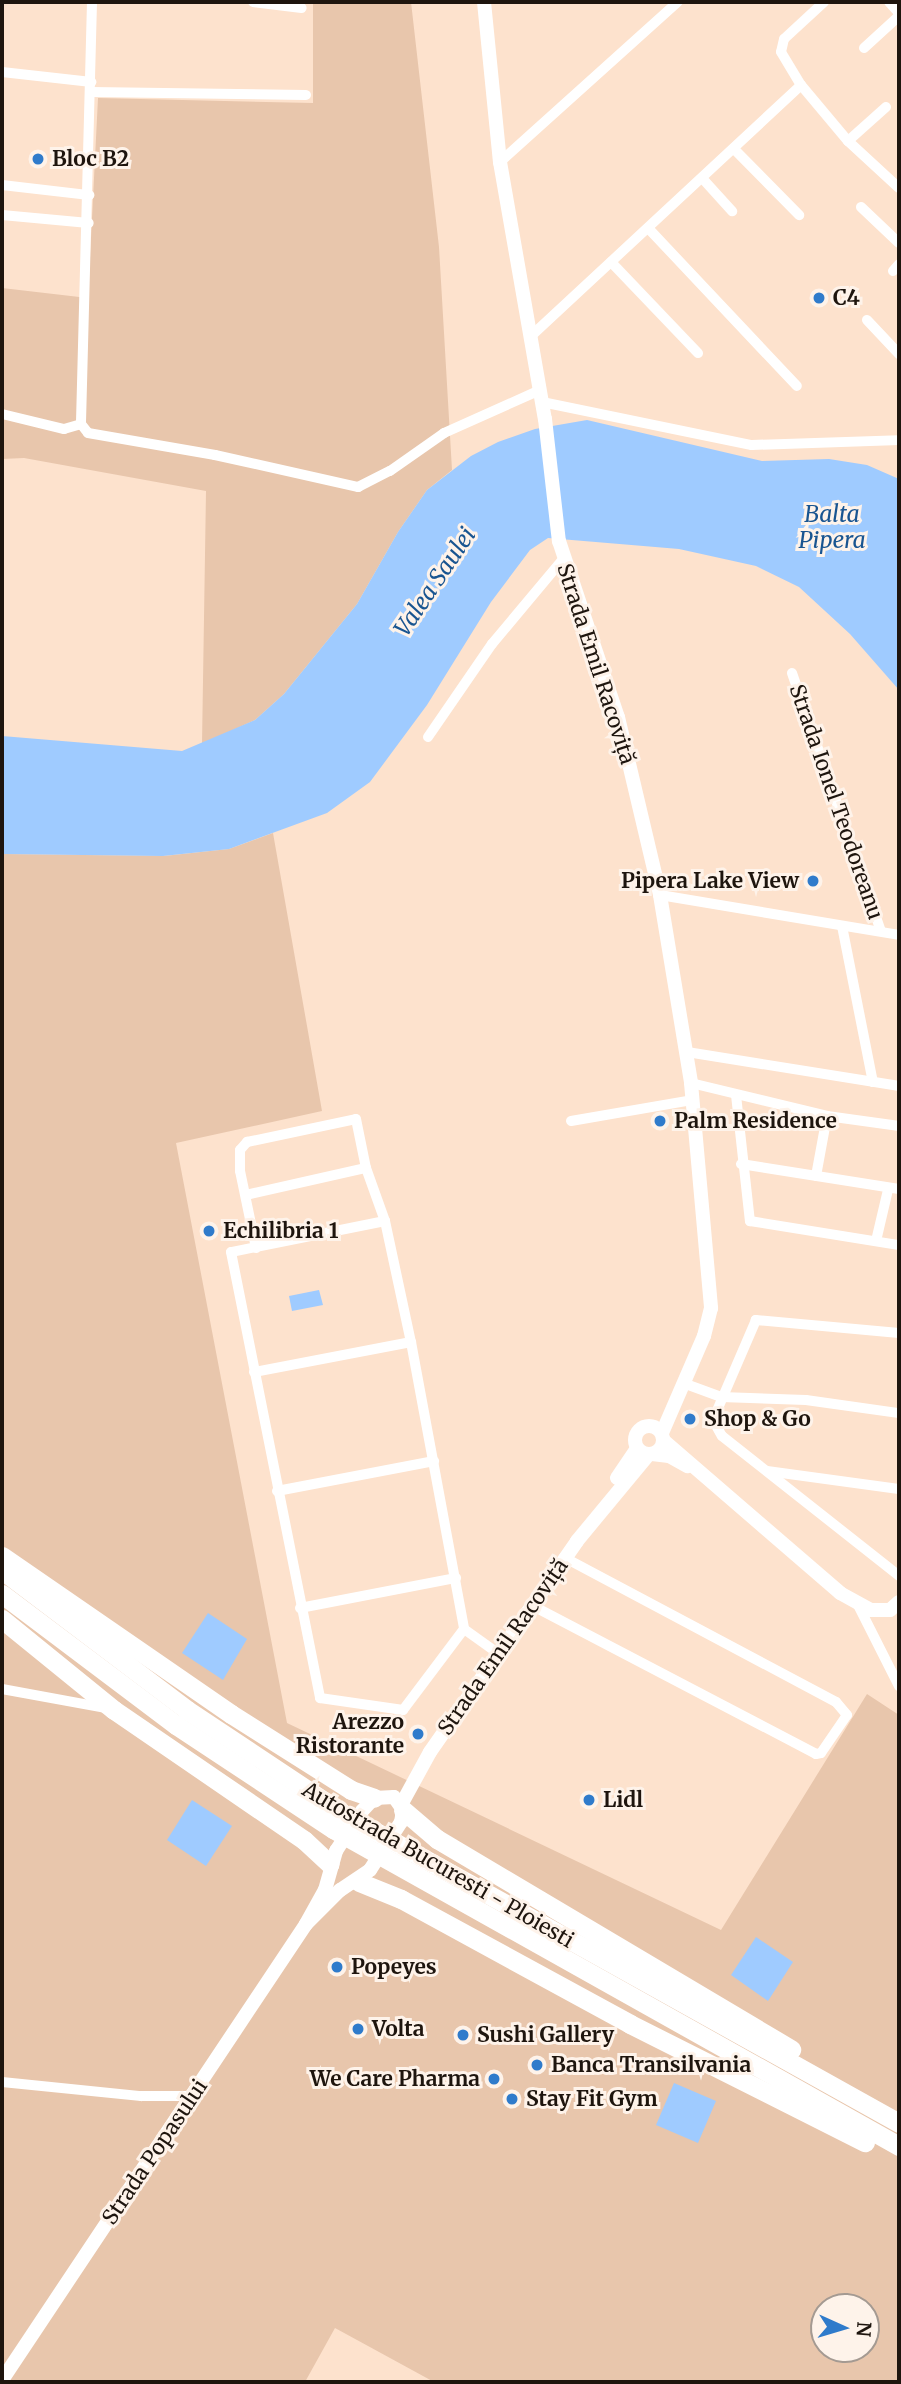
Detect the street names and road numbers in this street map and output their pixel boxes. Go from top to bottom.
street label: Strada Emil Racoviță [552,561,640,767]
street label: Strada Ionel Teodoreanu [784,681,888,923]
street label: Strada Emil Racoviță [433,1554,573,1740]
street label: Autostrada Bucuresti - Ploiesti [298,1777,578,1953]
street label: Strada Popasului [97,2075,213,2229]

